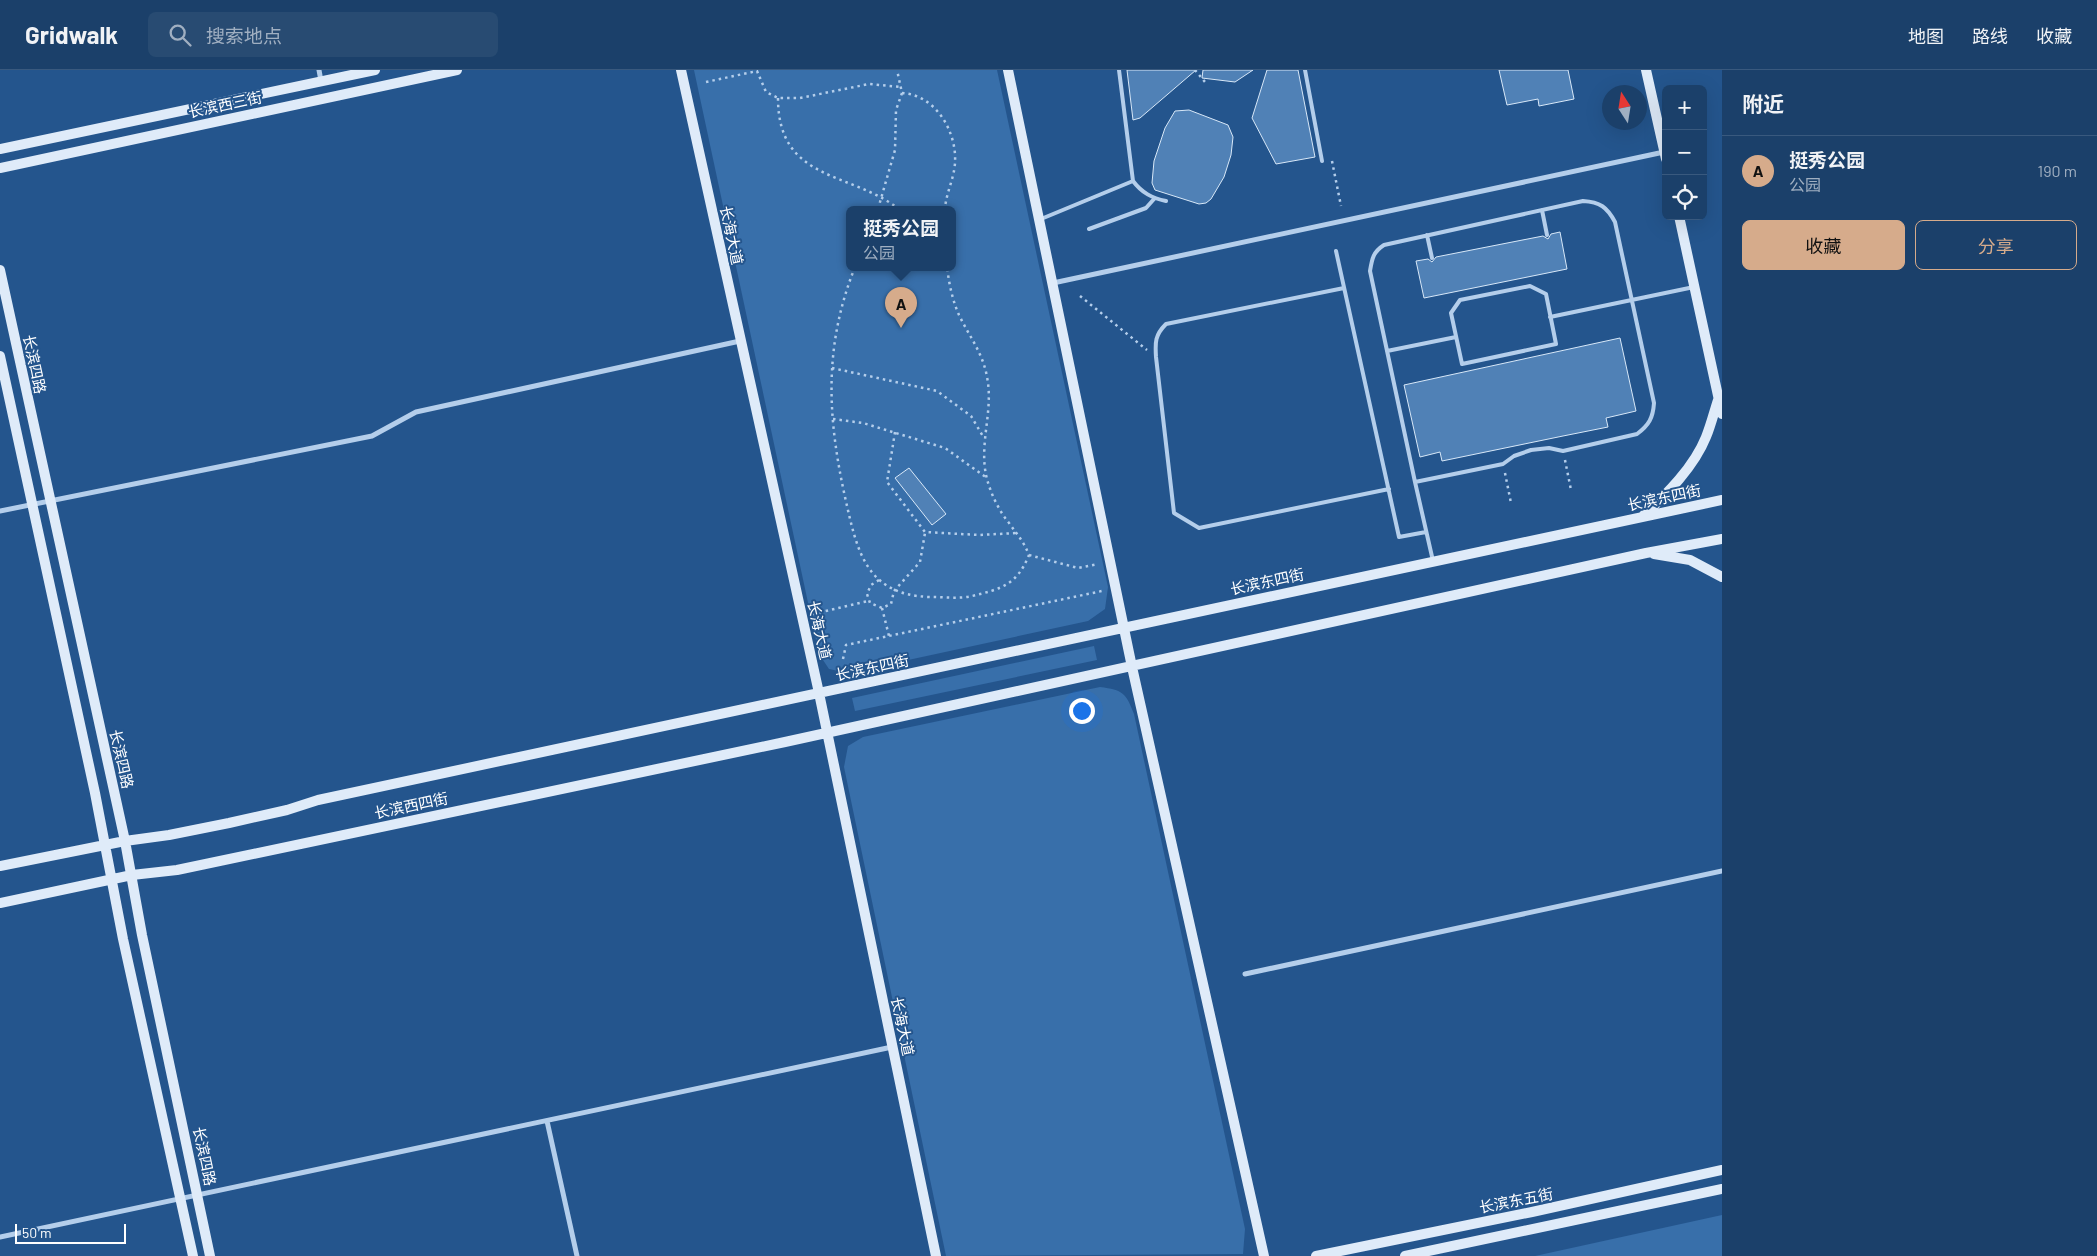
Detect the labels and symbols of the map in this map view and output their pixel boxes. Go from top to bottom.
north arrow [1602,85,1647,130]
street label: 长滨西三街 [186,87,264,121]
street label: 长海大道 [717,204,747,266]
pin: A [885,287,917,328]
street label: 长滨四路 [20,333,50,395]
street label: 长滨东四街 [1625,480,1703,514]
street label: 长滨东四街 [1228,564,1306,598]
street label: 长海大道 [804,599,836,661]
street label: 长滨东四街 [833,650,911,684]
your location [1069,698,1095,724]
street label: 长滨四路 [106,728,138,790]
street label: 长滨西四街 [372,788,450,822]
street label: 长海大道 [888,995,918,1057]
street label: 长滨四路 [190,1125,220,1187]
street label: 长滨东五街 [1477,1184,1555,1216]
scale bar [15,1221,126,1244]

